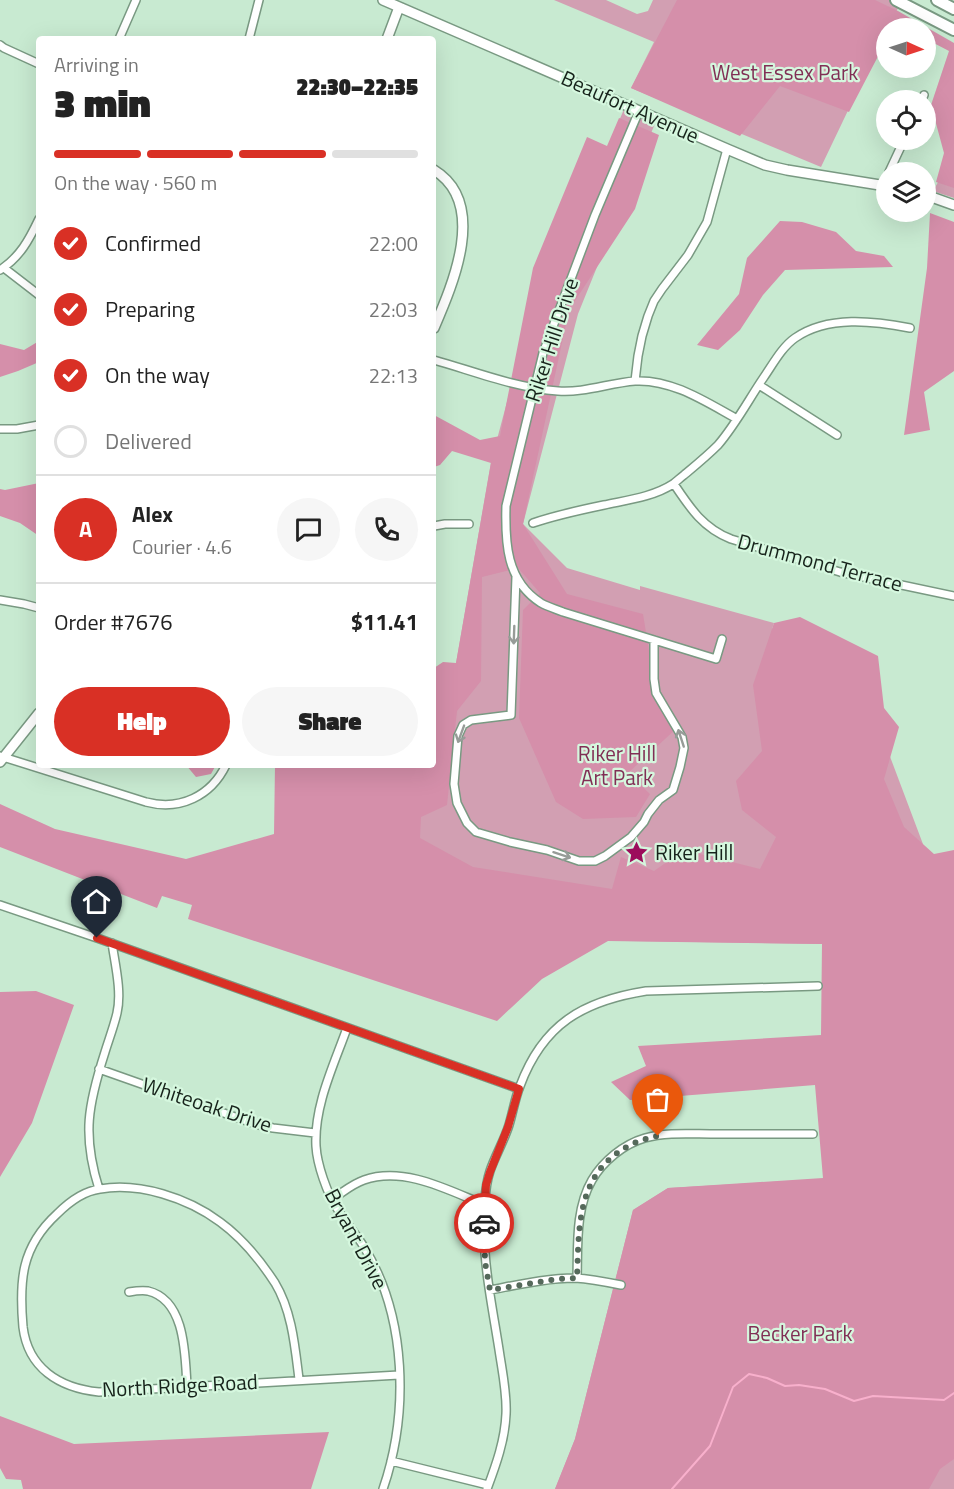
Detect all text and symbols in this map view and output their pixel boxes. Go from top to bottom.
north arrow [876,18,936,78]
map controls [876,18,936,222]
text: Arriving in [54,49,139,80]
park label: West Essex Park [712,56,858,88]
street label: Beaufort Avenue [556,61,705,151]
text: 22:30–22:35 [296,70,418,104]
text: 3 min [54,73,151,132]
button: locate [876,90,936,150]
button: layers [876,162,936,222]
text: On the way · 560 m [54,167,217,198]
text: Confirmed [105,226,201,260]
icon: check [54,227,87,260]
text: 22:00 [369,228,418,259]
street label: Riker Hill Drive [516,273,586,406]
text: Preparing [105,292,195,326]
icon: check [54,293,87,326]
text: 22:03 [369,294,418,325]
text: On the way [105,358,210,392]
icon: check [54,359,87,392]
text: 22:13 [369,360,418,391]
text: Delivered [105,424,192,458]
text: Alex [132,497,173,531]
button: chat [277,498,340,561]
button: phone [355,498,418,561]
text: A [79,512,92,546]
street label: Drummond Terrace [734,525,906,599]
text: Courier · 4.6 [132,531,232,562]
text: Order #7676 [54,605,173,639]
text: $11.41 [351,605,418,639]
one-way arrow [508,625,519,645]
button: Help [54,687,230,756]
button: Share [242,687,418,756]
one-way arrow [455,724,466,743]
one-way arrow [674,729,685,748]
park label: Riker Hill Art Park [578,737,656,793]
place label: Riker Hill [655,836,733,868]
place icon: Riker Hill [624,840,650,866]
one-way arrow [552,850,571,861]
pin [71,876,122,938]
icon: home [80,885,113,918]
street label: Whiteoak Drive [138,1068,276,1140]
pin [632,1074,683,1136]
icon: bag [641,1083,674,1116]
street label: Bryant Drive [317,1183,397,1295]
courier [454,1193,514,1253]
icon: car [468,1207,501,1240]
park label: Becker Park [747,1317,853,1349]
street label: North Ridge Road [101,1365,259,1405]

